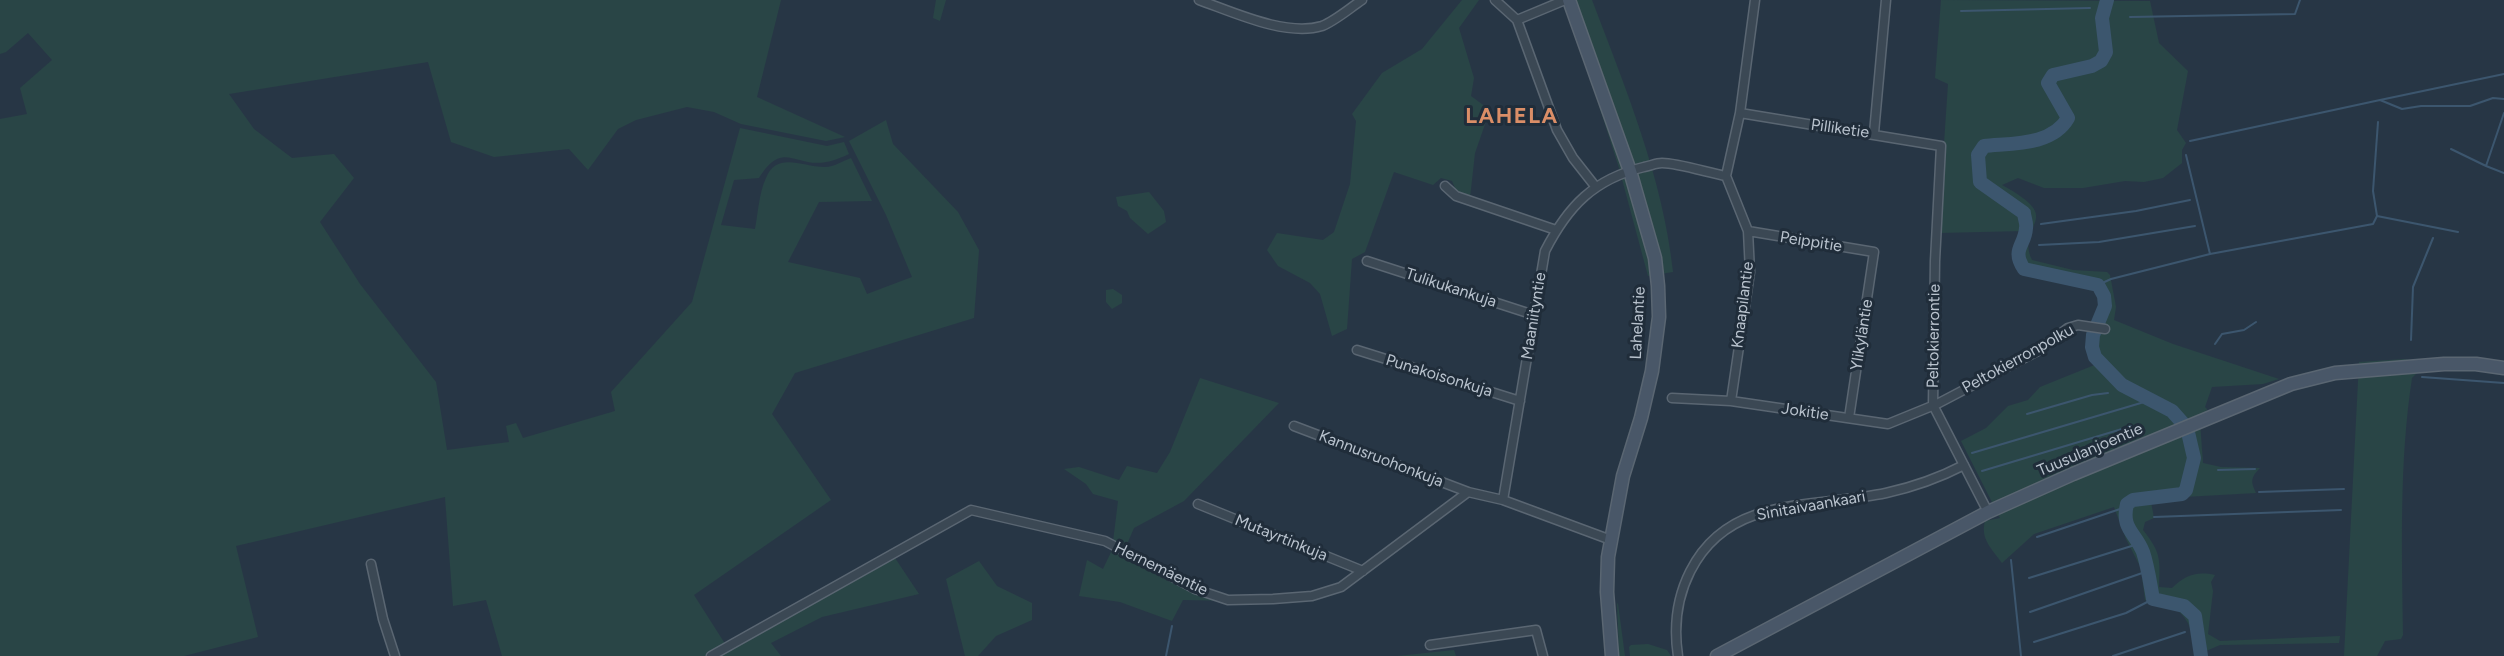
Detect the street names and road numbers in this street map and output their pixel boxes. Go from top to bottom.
street label: Pilliketie [1810,115,1870,143]
street label: Peippitie [1779,228,1843,256]
street label: Knaapilantie [1728,261,1758,349]
street label: Tulikukankuja [1403,264,1499,312]
street label: Maaniityntie [1518,271,1550,361]
street label: Peltokierrontie [1923,284,1945,388]
street label: Lahelantie [1626,286,1650,360]
street label: Ylikyläntie [1847,298,1877,372]
street label: Peltokierronpolku [1959,320,2077,398]
street label: Punakoisonkuja [1383,351,1495,401]
street label: Jokitie [1780,399,1830,425]
street label: Tuusulanjoentie [2034,419,2146,481]
street label: Kannusruohonkuja [1316,426,1446,492]
street label: Sinitaivaankaari [1755,487,1867,525]
street label: Mutayrtinkuja [1232,511,1330,565]
street label: Hernemäentie [1111,538,1211,600]

